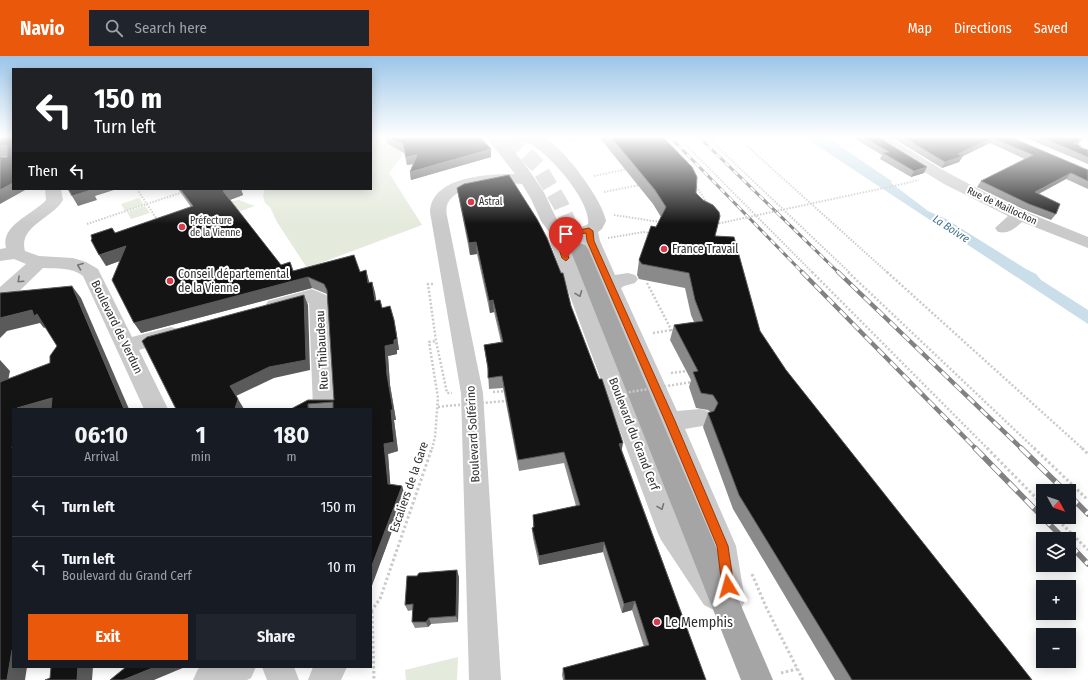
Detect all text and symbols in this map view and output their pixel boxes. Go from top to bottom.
search box [89,10,369,46]
text: Navio [20,17,65,40]
icon: search [103,17,125,39]
text: Search here [135,19,207,37]
text: Map [908,20,932,37]
text: Directions [954,20,1012,37]
text: Saved [1034,20,1068,37]
text: 150 m [94,82,162,115]
icon: left [28,84,80,136]
text: Turn left [94,116,156,138]
icon: left [66,160,88,182]
text: Then [28,162,58,180]
street label: Rue de Maillochon [965,185,1039,227]
place label: Astral [479,196,503,208]
marker: Astral [466,197,476,207]
water label: La Boivre [930,212,972,246]
place label: Préfecture de la Vienne [190,215,241,239]
pin [549,217,583,258]
marker: Préfecture de la Vienne [177,222,187,232]
icon: arrive [555,223,577,245]
place label: France Travail [672,242,738,256]
marker: France Travail [659,244,669,254]
one-way arrow [76,263,83,271]
place label: Conseil départemental de la Vienne [178,267,289,295]
one-way arrow [17,276,24,283]
marker: Conseil départemental de la Vienne [165,276,175,286]
street label: Boulevard de Verdun [88,278,146,376]
one-way arrow [575,290,583,297]
street label: Rue Thibaudeau [313,310,331,390]
street label: Boulevard du Grand Cerf [606,376,662,494]
street label: Boulevard Solférino [463,385,483,483]
text: 06:10 [75,421,128,449]
text: 1 [196,421,206,449]
text: 180 [273,421,309,449]
street label: Escaliers de la Gare [387,440,431,534]
text: Arrival [84,449,119,464]
text: min [191,449,211,464]
text: m [286,449,296,464]
north arrow [1036,484,1076,524]
map controls [1036,484,1076,668]
icon: left [28,496,50,518]
text: Turn left [62,498,115,516]
text: 150 m [320,498,356,516]
one-way arrow [657,503,665,510]
button: layers [1036,532,1076,572]
text: Turn left [62,550,115,568]
icon: left [28,556,50,578]
text: 10 m [327,558,356,576]
position arrow [707,565,749,607]
text: Boulevard du Grand Cerf [62,568,192,583]
button: + [1036,580,1076,620]
button: Exit [28,614,188,660]
button: Share [196,614,356,660]
place label: Le Memphis [665,614,733,631]
marker: Le Memphis [652,617,662,627]
button: − [1036,628,1076,668]

